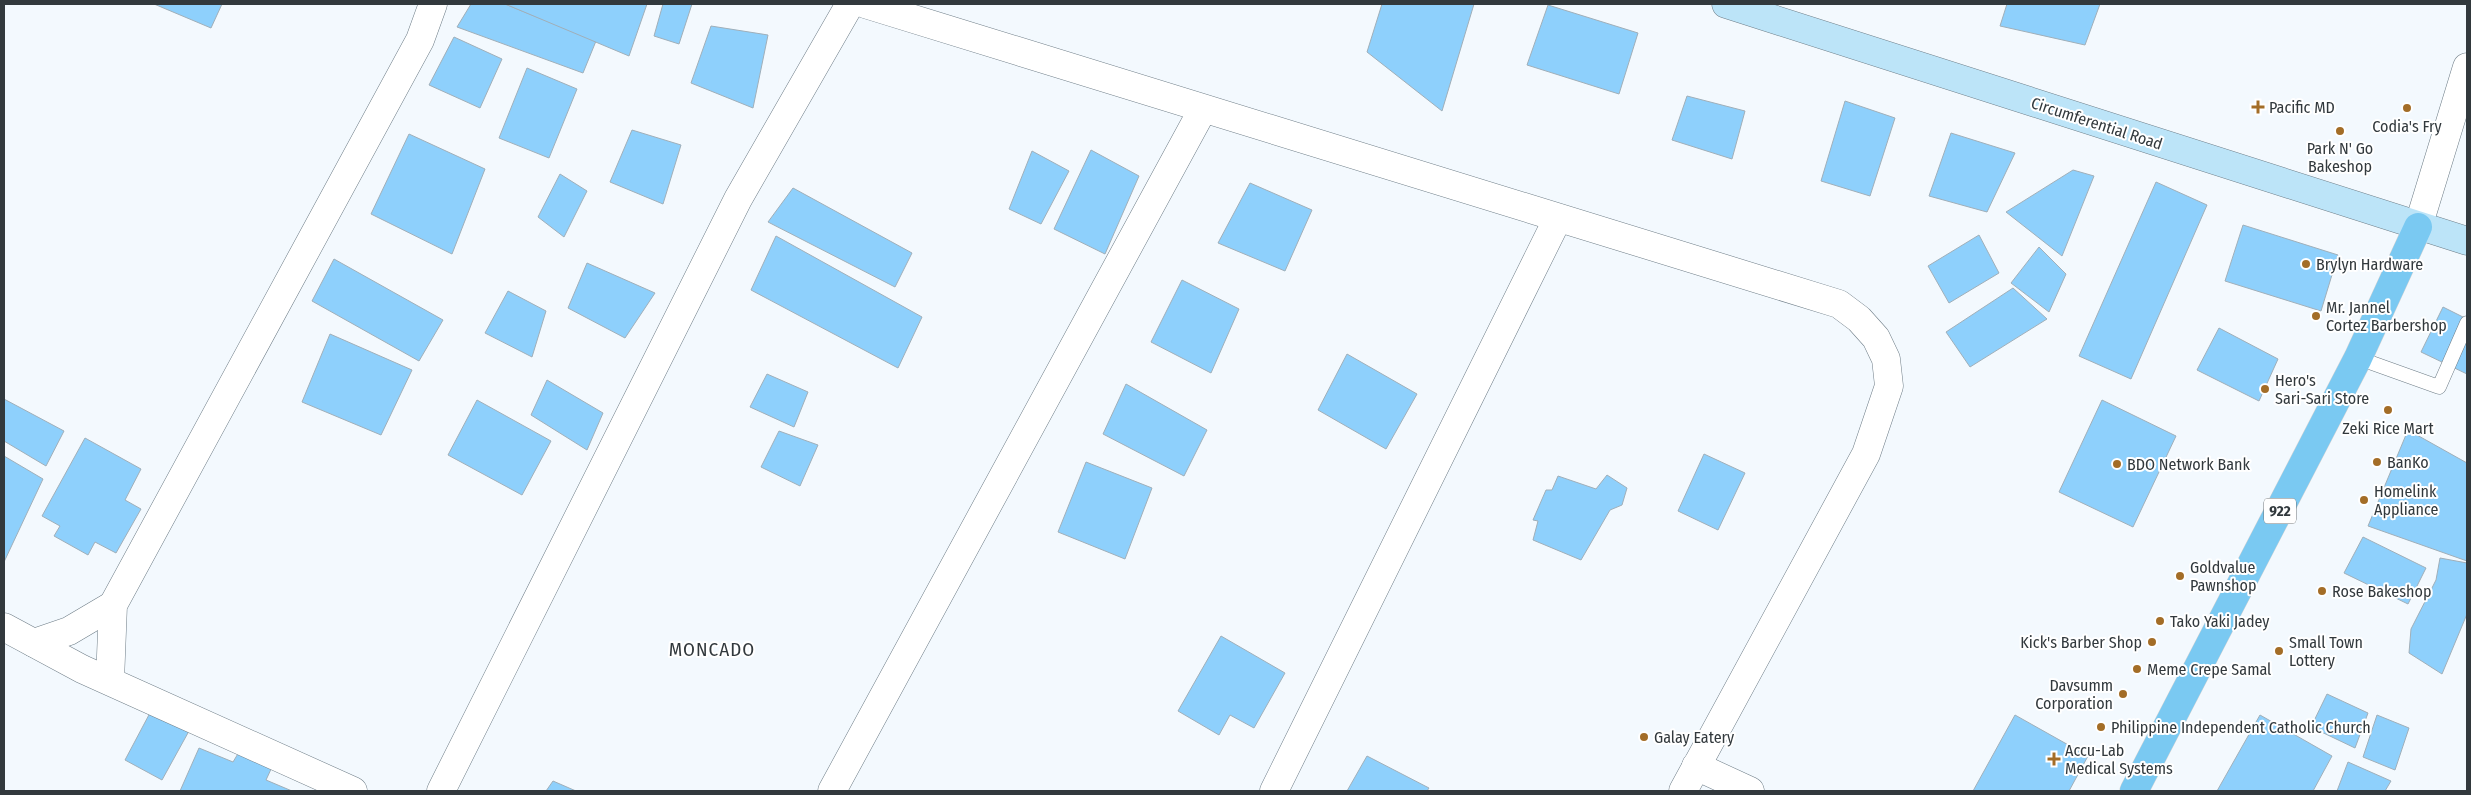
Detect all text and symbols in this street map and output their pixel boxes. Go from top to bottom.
street label: Circumferential Road [2029,93,2165,154]
place label: Pacific MD [2269,98,2335,117]
marker: Pacific MD [2251,100,2265,114]
marker: Codia's Fry [2401,102,2413,114]
place label: Codia's Fry [2372,117,2443,136]
marker: Park N' Go Bakeshop [2334,125,2346,137]
place label: Park N' Go Bakeshop [2307,139,2373,176]
place label: Brylyn Hardware [2316,255,2423,274]
marker: Brylyn Hardware [2300,258,2312,270]
place label: Mr. Jannel Cortez Barbershop [2326,298,2447,335]
marker: Mr. Jannel Cortez Barbershop [2310,310,2322,322]
place label: Hero's Sari-Sari Store [2275,371,2369,408]
marker: Hero's Sari-Sari Store [2259,383,2271,395]
marker: Zeki Rice Mart [2382,404,2394,416]
place label: Zeki Rice Mart [2342,419,2434,438]
place label: BanKo [2387,453,2429,472]
place label: BDO Network Bank [2127,455,2250,474]
marker: BanKo [2371,456,2383,468]
marker: BDO Network Bank [2111,458,2123,470]
place label: Homelink Appliance [2374,482,2439,519]
marker: Homelink Appliance [2358,494,2370,506]
road number: 922 [2264,498,2296,524]
place label: Goldvalue Pawnshop [2190,558,2256,595]
marker: Goldvalue Pawnshop [2174,570,2186,582]
place label: Rose Bakeshop [2332,582,2431,601]
marker: Rose Bakeshop [2316,585,2328,597]
place label: Tako Yaki Jadey [2170,612,2270,631]
marker: Tako Yaki Jadey [2154,615,2166,627]
place label: Kick's Barber Shop [2020,633,2142,652]
place label: Small Town Lottery [2289,633,2363,670]
marker: Kick's Barber Shop [2146,636,2158,648]
district label: MONCADO [669,638,755,661]
marker: Small Town Lottery [2273,645,2285,657]
place label: Meme Crepe Samal [2147,660,2271,679]
marker: Meme Crepe Samal [2131,663,2143,675]
place label: Davsumm Corporation [2035,676,2113,713]
marker: Davsumm Corporation [2117,688,2129,700]
place label: Philippine Independent Catholic Church [2111,718,2371,737]
marker: Philippine Independent Catholic Church [2095,721,2107,733]
place label: Galay Eatery [1654,728,1735,747]
marker: Galay Eatery [1638,731,1650,743]
place label: Accu-Lab Medical Systems [2065,741,2173,778]
marker: Accu-Lab Medical Systems [2047,752,2061,766]

